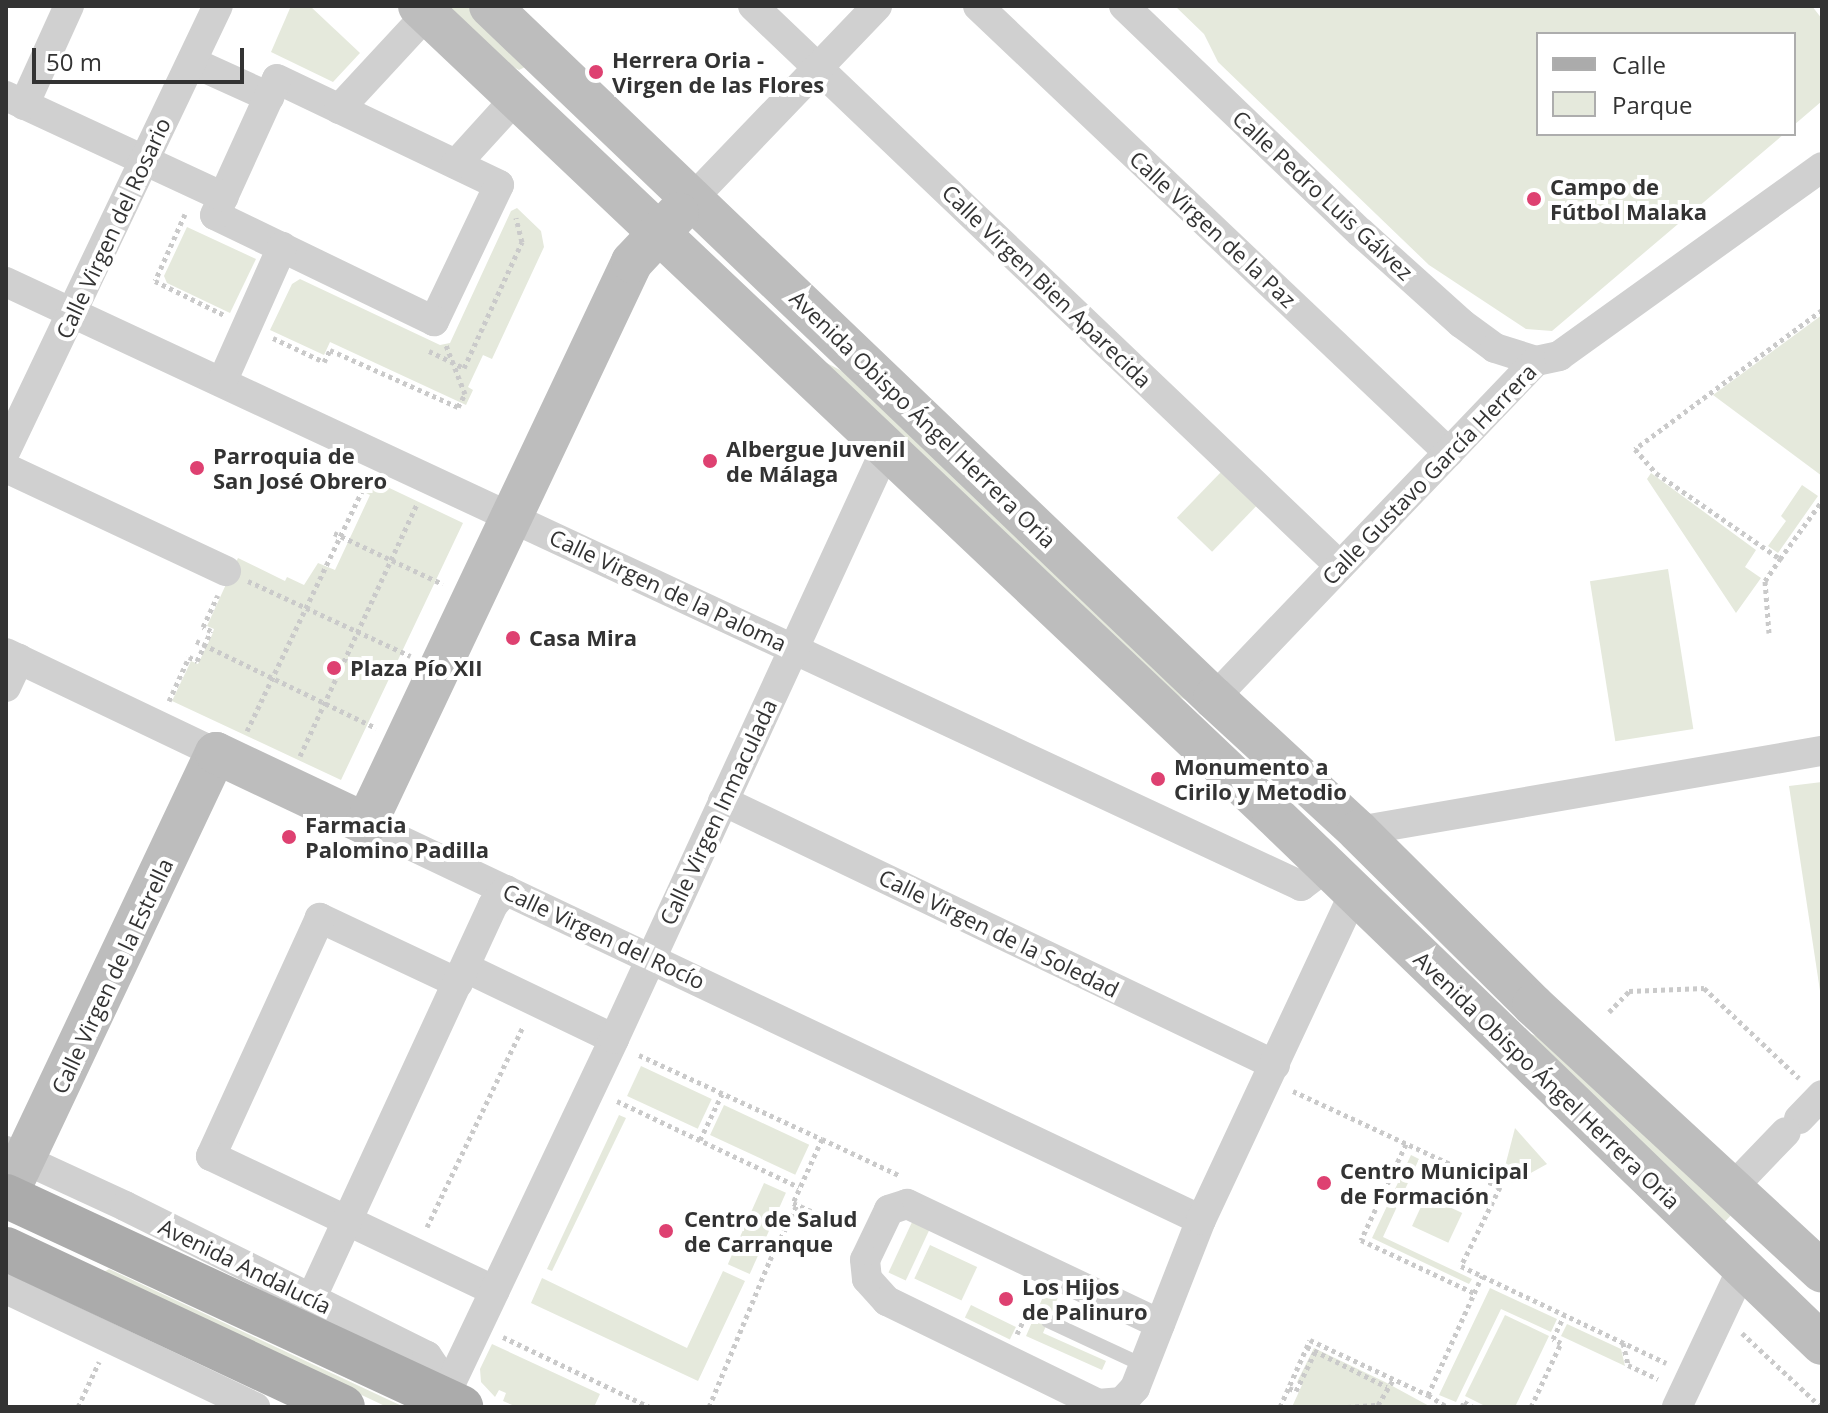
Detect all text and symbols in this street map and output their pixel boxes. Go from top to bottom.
scale bar [36,32,248,82]
legend [1536,32,1796,136]
text: 50 m [46,45,102,78]
place label: Herrera Oria - Virgen de las Flores [612,46,824,98]
text: Calle [1612,48,1666,81]
marker: Herrera Oria - Virgen de las Flores [587,63,605,81]
text: Parque [1612,88,1692,121]
street label: Calle Pedro Luis Gálvez [1228,105,1418,285]
street label: Calle Virgen del Rosario [50,113,176,343]
street label: Calle Virgen de la Paz [1125,145,1301,313]
place label: Campo de Fútbol Malaka [1550,173,1707,224]
street label: Calle Virgen Bien Aparecida [937,179,1157,393]
marker: Campo de Fútbol Malaka [1525,190,1543,208]
street label: Avenida Obispo Ángel Herrera Oria [785,285,1061,553]
street label: Calle Gustavo García Herrera [1316,358,1542,590]
place label: Albergue Juvenil de Málaga [726,435,906,486]
place label: Parroquia de San José Obrero [213,442,387,494]
marker: Albergue Juvenil de Málaga [701,452,719,470]
marker: Parroquia de San José Obrero [188,459,206,477]
street label: Calle Virgen de la Paloma [545,523,791,657]
place label: Casa Mira [529,625,637,651]
marker: Casa Mira [504,629,522,647]
place label: Plaza Pío XII [350,655,483,681]
marker: Plaza Pío XII [325,659,343,677]
street label: Calle Virgen Inmaculada [654,695,782,929]
place label: Monumento a Cirilo y Metodio [1174,753,1347,804]
marker: Monumento a Cirilo y Metodio [1149,770,1167,788]
place label: Farmacia Palomino Padilla [305,811,489,862]
marker: Farmacia Palomino Padilla [280,828,298,846]
street label: Calle Virgen de la Estrella [46,854,178,1098]
street label: Calle Virgen de la Soledad [875,863,1123,1003]
street label: Calle Virgen del Rocío [499,878,709,994]
street label: Avenida Obispo Ángel Herrera Oria [1409,946,1685,1214]
place label: Centro Municipal de Formación [1340,1157,1529,1208]
marker: Centro Municipal de Formación [1315,1174,1333,1192]
place label: Centro de Salud de Carranque [684,1205,857,1256]
street label: Avenida Andalucía [155,1213,335,1319]
marker: Centro de Salud de Carranque [655,1220,677,1242]
place label: Los Hijos de Palinuro [1022,1273,1148,1324]
marker: Los Hijos de Palinuro [997,1290,1015,1308]

